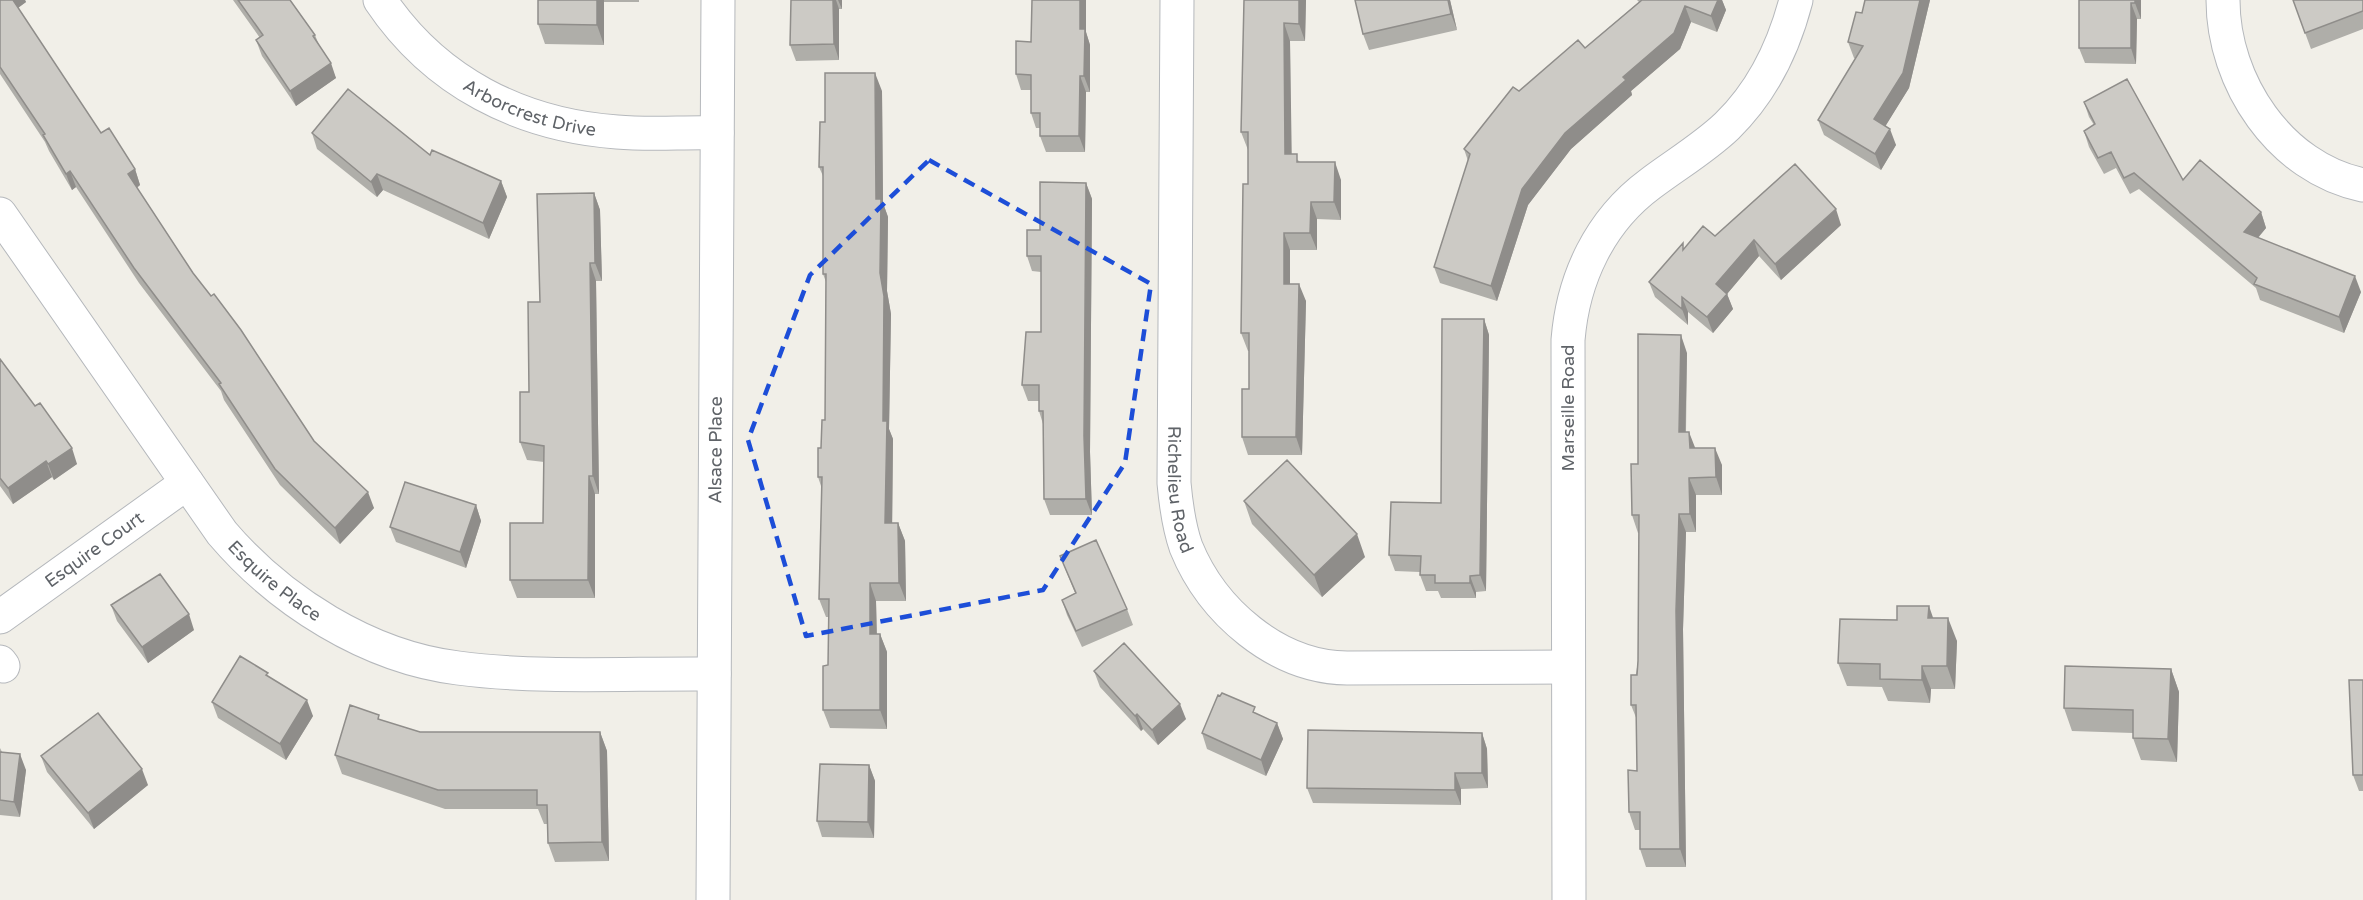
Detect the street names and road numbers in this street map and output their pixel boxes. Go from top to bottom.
street label: Arborcrest Drive [459,74,597,141]
street label: Marseille Road [1557,345,1579,471]
street label: Alsace Place [704,396,727,504]
street label: Richelieu Road [1163,426,1198,557]
street label: Esquire Court [41,507,148,592]
street label: Esquire Place [223,536,325,626]

